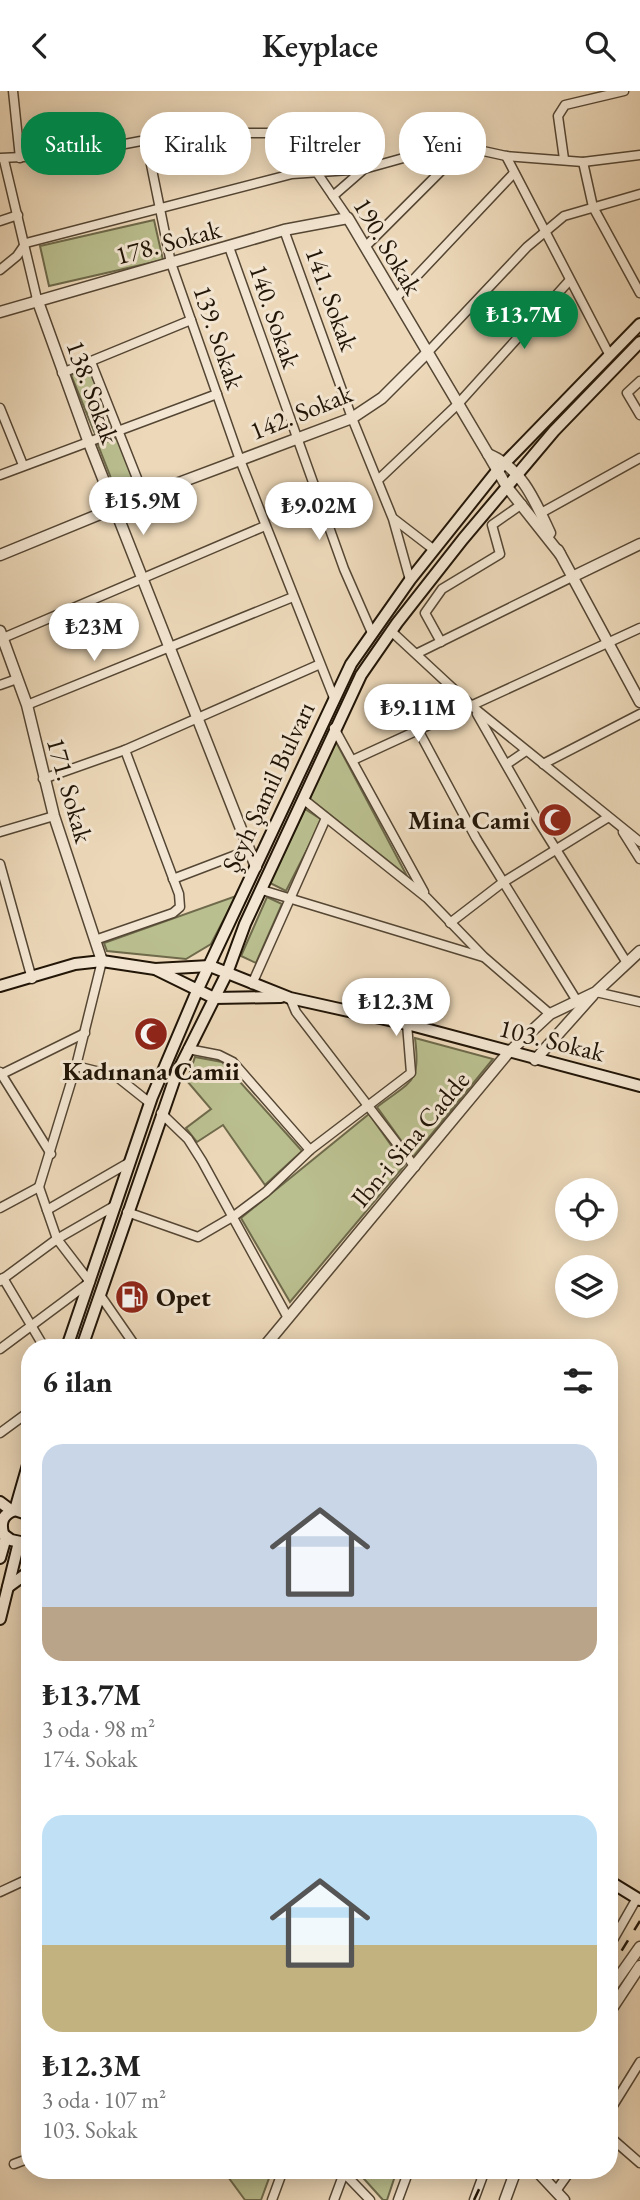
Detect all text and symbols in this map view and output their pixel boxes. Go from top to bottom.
text: Keyplace [262,25,378,67]
icon: back [21,27,59,65]
icon: search [581,27,619,65]
chip: Satılık [21,112,126,175]
chip: Kiralık [140,112,251,175]
chip: Filtreler [265,112,385,175]
chip: Yeni [399,112,486,175]
street label: 190. Sokak [346,191,431,302]
street label: 178. Sokak [111,211,225,272]
street label: 141. Sokak [298,242,367,356]
street label: 140. Sokak [241,259,309,373]
street label: 139. Sokak [185,280,253,394]
pin: ₺13.7M [467,292,581,351]
text: ₺13.7M [486,299,562,329]
street label: 138. Sokak [59,335,128,449]
street label: 142. Sokak [245,376,358,448]
pin: ₺15.9M [86,477,200,537]
pin: ₺9.02M [262,483,376,542]
text: ₺15.9M [105,485,181,515]
text: ₺9.02M [281,490,357,520]
pin: ₺23M [53,603,135,663]
text: ₺23M [65,611,123,641]
pin: ₺9.11M [361,685,475,744]
text: ₺9.11M [380,692,456,722]
street label: Şeyh Şamil Bulvarı [214,696,322,878]
street label: 171. Sokak [39,733,101,847]
mosque icon: Mina Cami [536,801,574,839]
place label: Mina Cami [408,803,530,837]
pin: ₺12.3M [339,979,453,1038]
text: ₺12.3M [358,986,434,1016]
street label: 103. Sokak [496,1010,609,1070]
mosque icon: Kadınana Camii [132,1015,170,1053]
place label: Kadınana Camii [62,1054,240,1088]
street label: Ibn-i Sina Cadde [343,1064,477,1214]
map controls [555,1178,618,1318]
button: locate [555,1178,618,1241]
button: layers [555,1255,618,1318]
fuel station icon: Opet [113,1278,151,1316]
place label: Opet [156,1280,211,1314]
text: 6 ilan [42,1362,113,1401]
icon: filters [559,1362,597,1400]
icon: home [257,1489,383,1615]
text: ₺13.7M [42,1675,141,1714]
text: 3 oda · 98 m² [42,1714,155,1744]
text: 174. Sokak [42,1744,138,1774]
icon: home [257,1860,383,1986]
text: ₺12.3M [42,2046,141,2085]
text: 3 oda · 107 m² [42,2085,166,2115]
text: 103. Sokak [42,2115,138,2145]

